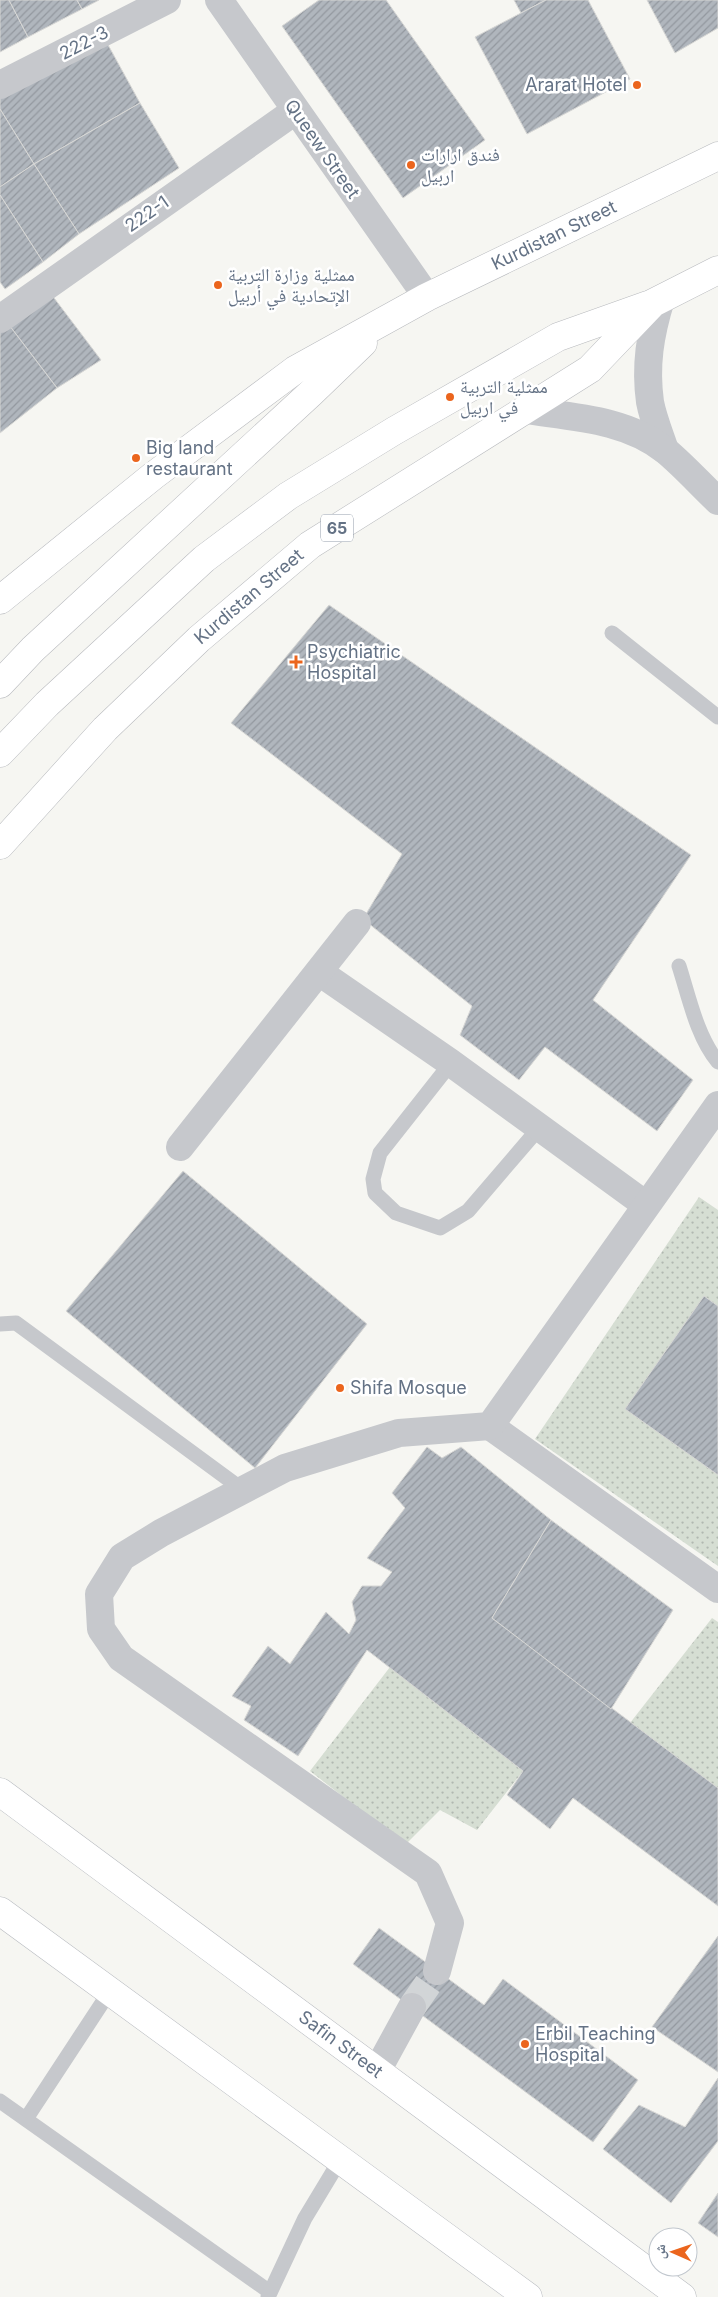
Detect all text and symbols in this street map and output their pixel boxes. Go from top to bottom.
street label: 222-3 [56,21,112,64]
place label: Ararat Hotel [525,74,627,95]
marker: Ararat Hotel [631,79,643,91]
street label: Queew Street [281,95,364,202]
place label: فندق ارارات اربيل [421,144,500,187]
marker: فندق ارارات اربيل [405,159,417,171]
street label: 222-1 [121,191,173,236]
street label: Kurdistan Street [488,196,620,274]
place label: ممثلية وزارة التربية الإتحادية في أربيل [228,264,355,311]
marker: ممثلية وزارة التربية الإتحادية في أربيل [212,279,224,291]
place label: ممثلية التربية في اربيل [460,376,548,423]
marker: ممثلية التربية في اربيل [444,391,456,403]
place label: Big land restaurant [146,437,233,479]
marker: Big land restaurant [130,452,142,464]
road number: 65 [321,514,353,542]
street label: Kurdistan Street [190,544,307,648]
place label: Psychiatric Hospital [307,641,401,683]
marker: Psychiatric Hospital [289,655,303,669]
place label: Shifa Mosque [350,1377,467,1398]
marker: Shifa Mosque [334,1382,346,1394]
street label: Safin Street [295,2006,387,2082]
place label: Erbil Teaching Hospital [535,2023,656,2065]
marker: Erbil Teaching Hospital [519,2038,531,2050]
north arrow [648,2227,698,2277]
text: ش [651,2244,669,2259]

